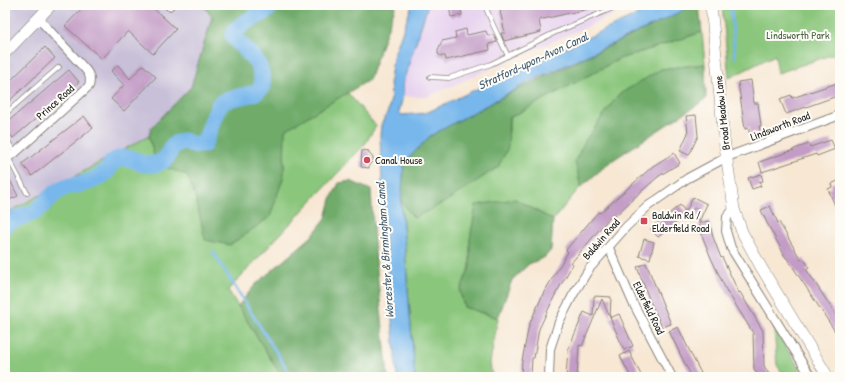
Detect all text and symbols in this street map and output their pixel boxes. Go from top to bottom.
water label: Stratford-upon-Avon Canal [475,27,591,94]
park label: Lindsworth Park [766,28,830,42]
street label: Broad Meadow Lane [711,75,733,151]
street label: Prince Road [33,81,77,123]
street label: Lindsworth Road [748,108,812,144]
place label: Canal House [375,153,423,167]
marker: Canal House [362,155,372,165]
water label: Worcester & Birmingham Canal [371,181,398,319]
place label: Baldwin Rd / Elderfield Road [652,208,710,235]
street label: Baldwin Road [579,215,623,263]
marker: Baldwin Rd / Elderfield Road [639,216,649,226]
street label: Elderfield Road [630,279,668,337]

